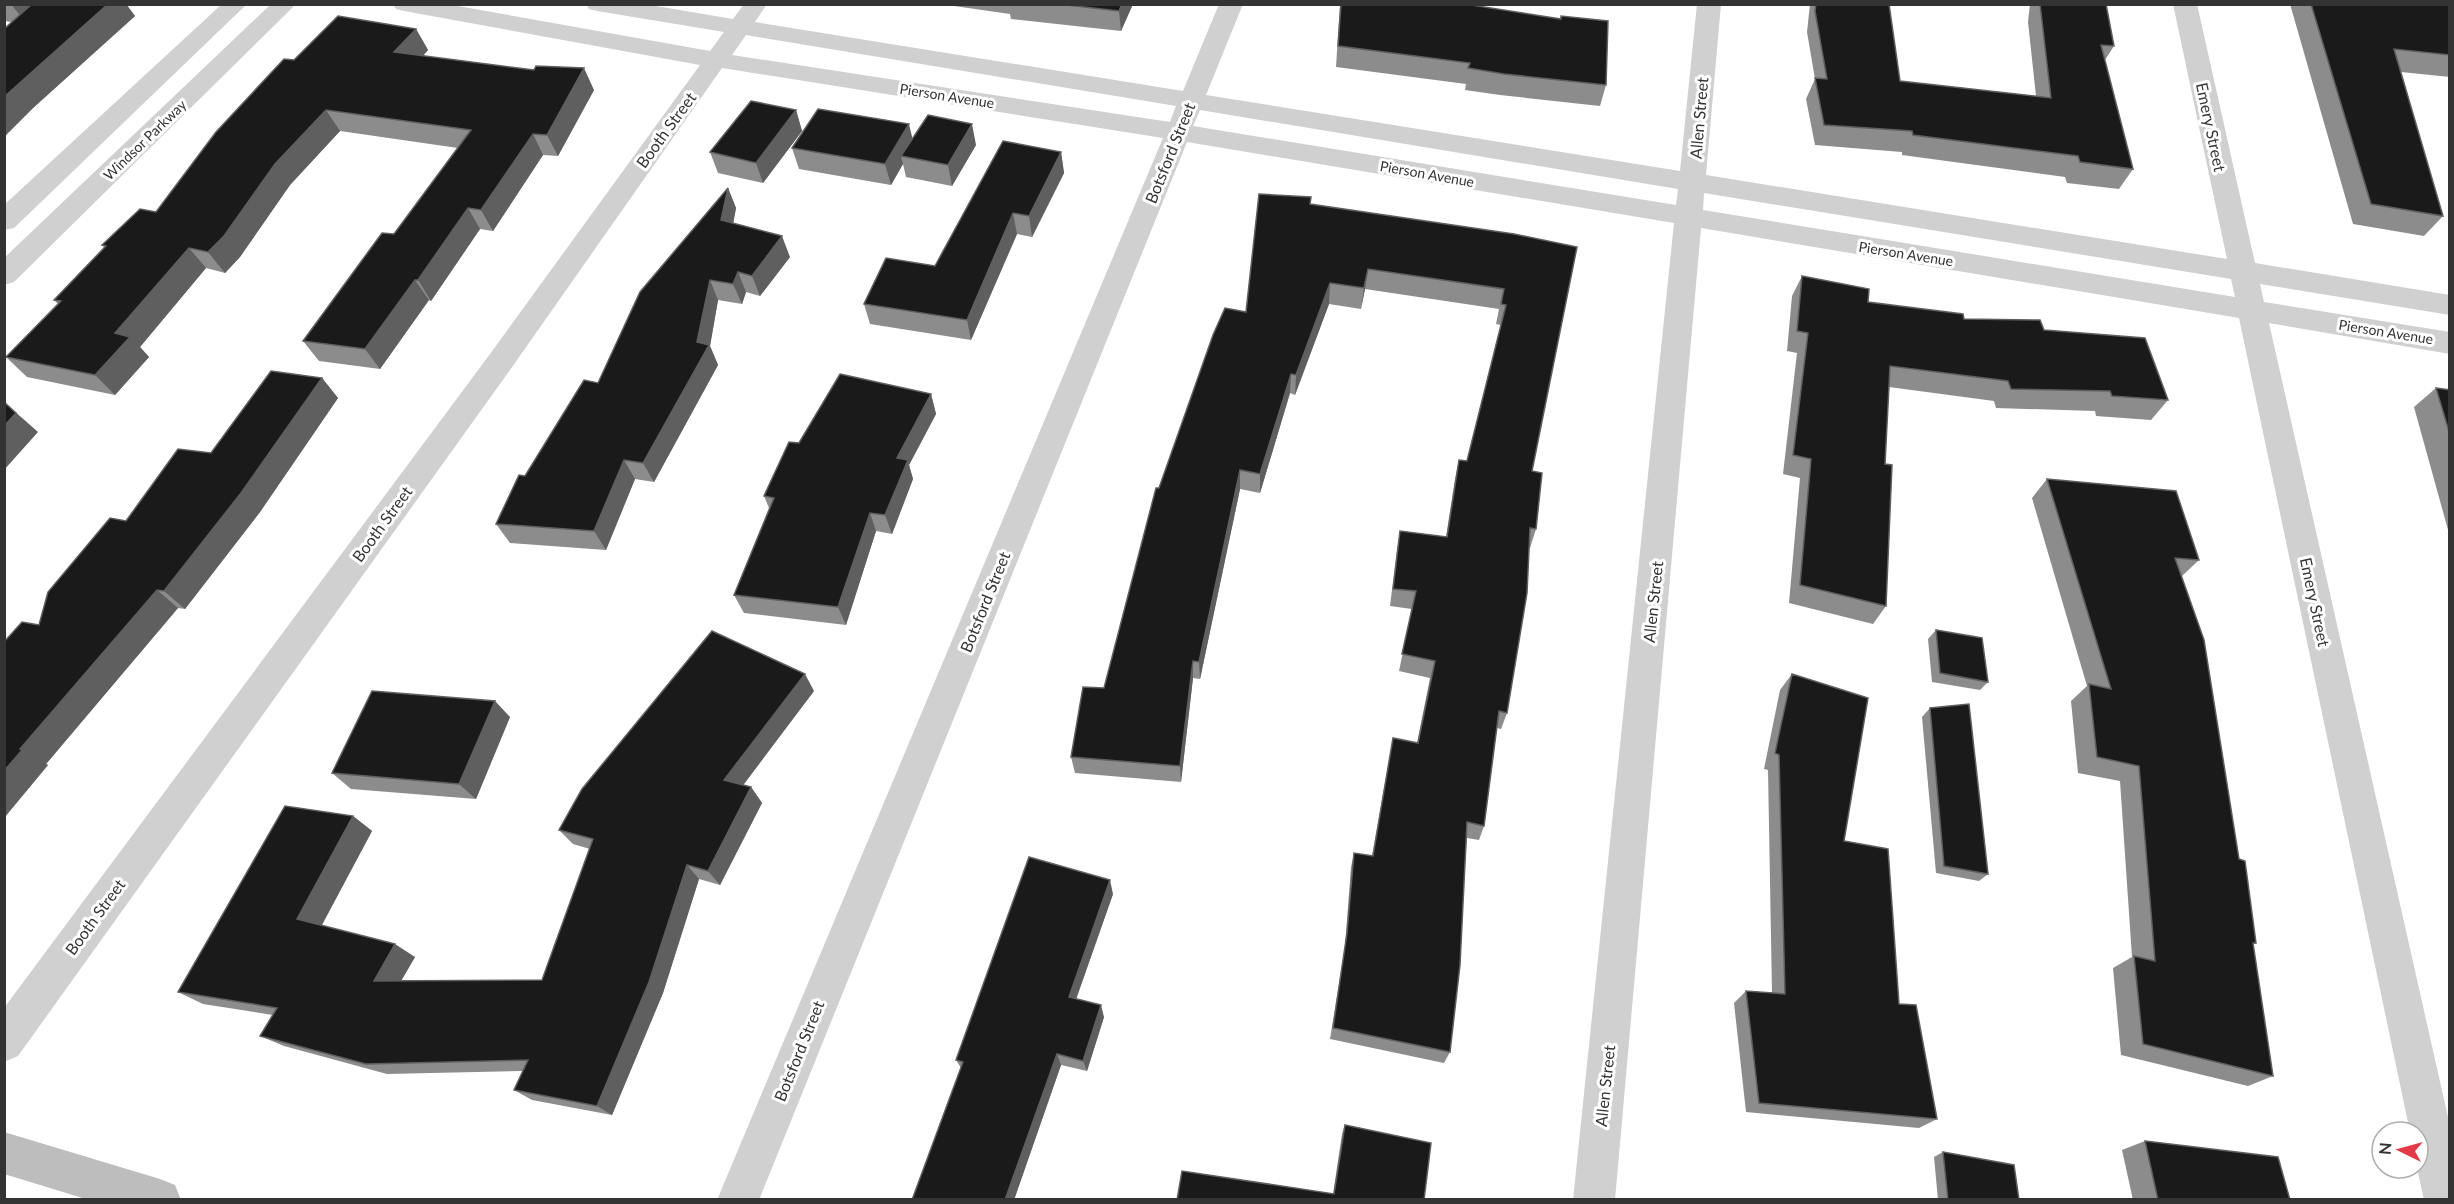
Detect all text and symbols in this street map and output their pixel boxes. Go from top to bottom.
street label: Allen Street [1685,76,1712,160]
street label: Pierson Avenue [899,80,996,111]
street label: Emery Street [2193,81,2230,173]
street label: Booth Street [632,88,700,171]
street label: Windsor Parkway [100,95,190,183]
street label: Botsford Street [1141,99,1198,206]
street label: Pierson Avenue [1379,157,1476,190]
street label: Pierson Avenue [1858,238,1955,269]
street label: Pierson Avenue [2338,316,2435,347]
street label: Booth Street [348,482,416,565]
street label: Botsford Street [956,548,1013,655]
street label: Emery Street [2297,556,2334,648]
street label: Allen Street [1639,560,1666,644]
street label: Booth Street [61,875,129,958]
street label: Botsford Street [770,997,827,1104]
street label: Allen Street [1591,1044,1618,1128]
north arrow [2370,1120,2430,1180]
text: N [2375,1142,2395,1156]

